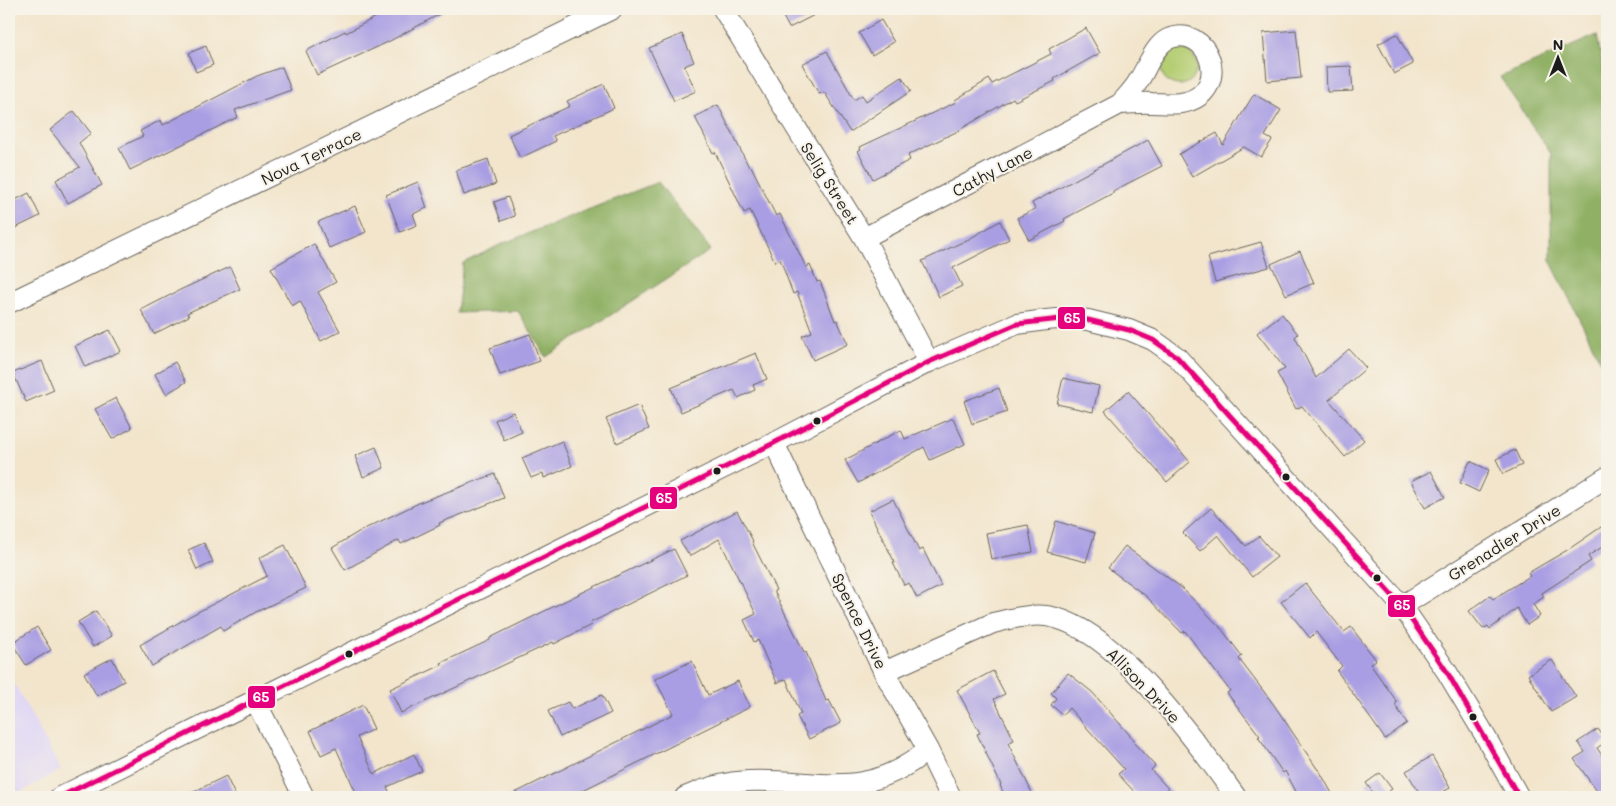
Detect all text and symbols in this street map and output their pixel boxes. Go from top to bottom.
north arrow [1534,32,1584,82]
text: N [1553,35,1563,54]
street label: Nova Terrace [257,123,365,189]
street label: Selig Street [796,138,864,228]
street label: Cathy Lane [948,141,1036,201]
line badge: 65 [1057,306,1086,330]
text: 65 [1064,308,1080,327]
unlabelled marker [812,416,822,426]
unlabelled marker [712,466,722,476]
unlabelled marker [1281,472,1291,482]
line badge: 65 [649,486,678,510]
text: 65 [656,488,672,507]
street label: Grenadier Drive [1444,499,1564,585]
street label: Spence Drive [828,569,892,673]
unlabelled marker [1372,573,1382,583]
line badge: 65 [1387,594,1416,618]
text: 65 [1394,595,1410,614]
street label: Allison Drive [1103,643,1185,727]
unlabelled marker [344,649,354,659]
line badge: 65 [247,685,276,709]
text: 65 [253,687,269,706]
unlabelled marker [1468,712,1478,722]

